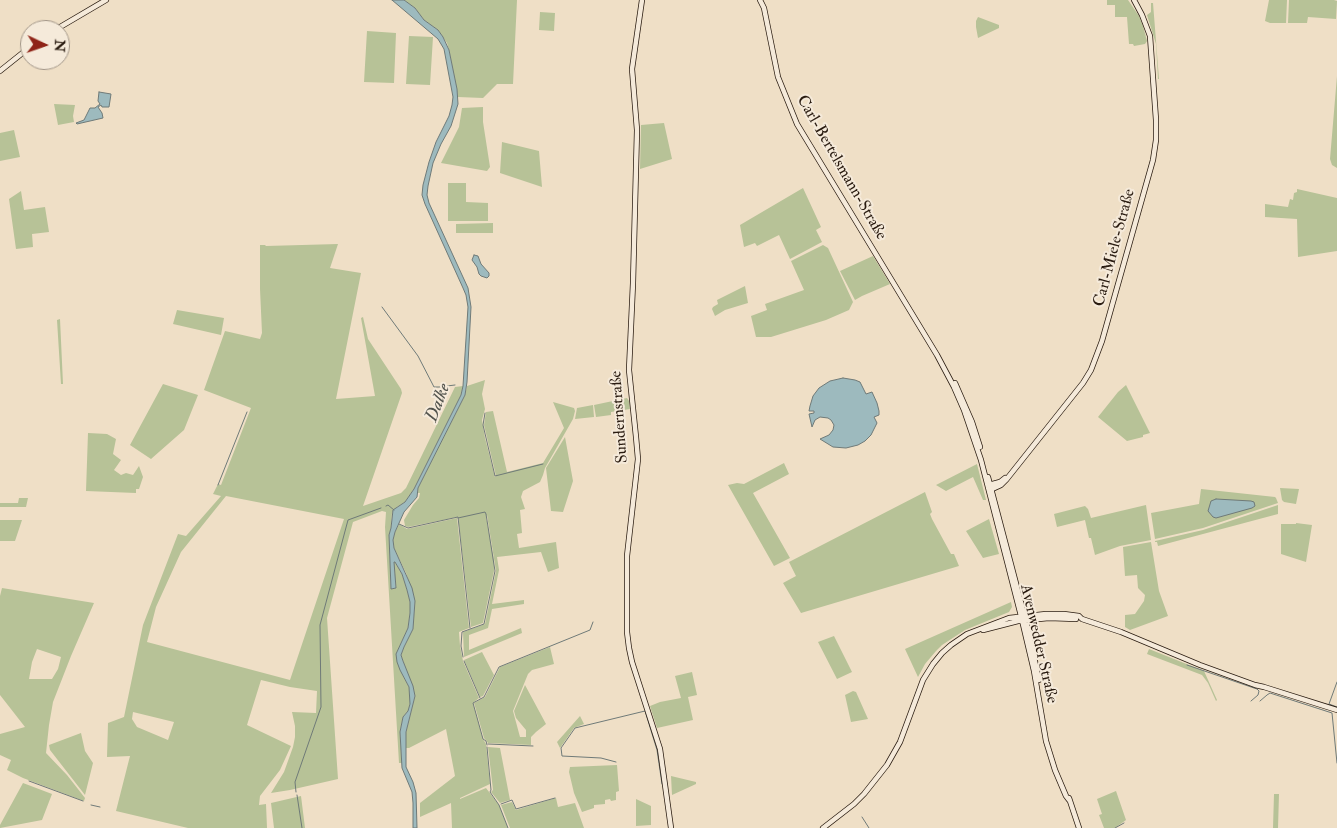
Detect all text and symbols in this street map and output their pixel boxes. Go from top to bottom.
north arrow [20,20,70,70]
text: N [51,39,68,52]
street label: Carl-Bertelsmann-Straße [792,92,890,244]
street label: Carl-Miele-Straße [1090,187,1140,309]
street label: Sundernstraße [607,370,633,464]
water label: Dalke [422,381,456,425]
street label: Avenwedder Straße [1015,583,1061,705]

